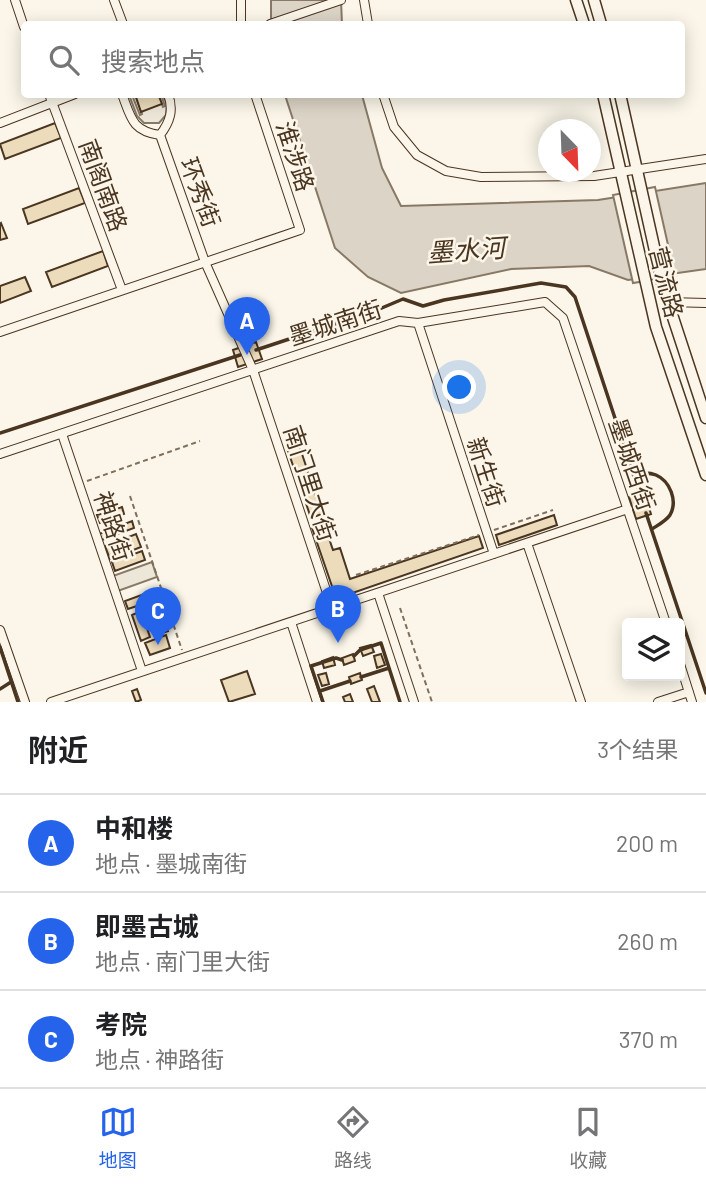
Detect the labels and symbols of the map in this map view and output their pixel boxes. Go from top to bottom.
street label: 淮涉路 [271,117,321,195]
north arrow [538,119,601,182]
street label: 南阁南路 [74,135,134,235]
street label: 环秀街 [175,153,227,231]
water label: 墨水河 [426,230,511,267]
street label: 营流路 [644,244,690,320]
street label: 墨城南街 [285,293,385,351]
pin: A [224,297,270,355]
your location [442,370,476,404]
street label: 墨城西街 [604,414,662,514]
street label: 南门里大街 [279,421,343,545]
street label: 新生街 [462,433,512,511]
street label: 神路街 [89,487,139,565]
pin: B [315,585,361,643]
pin: C [135,587,181,645]

